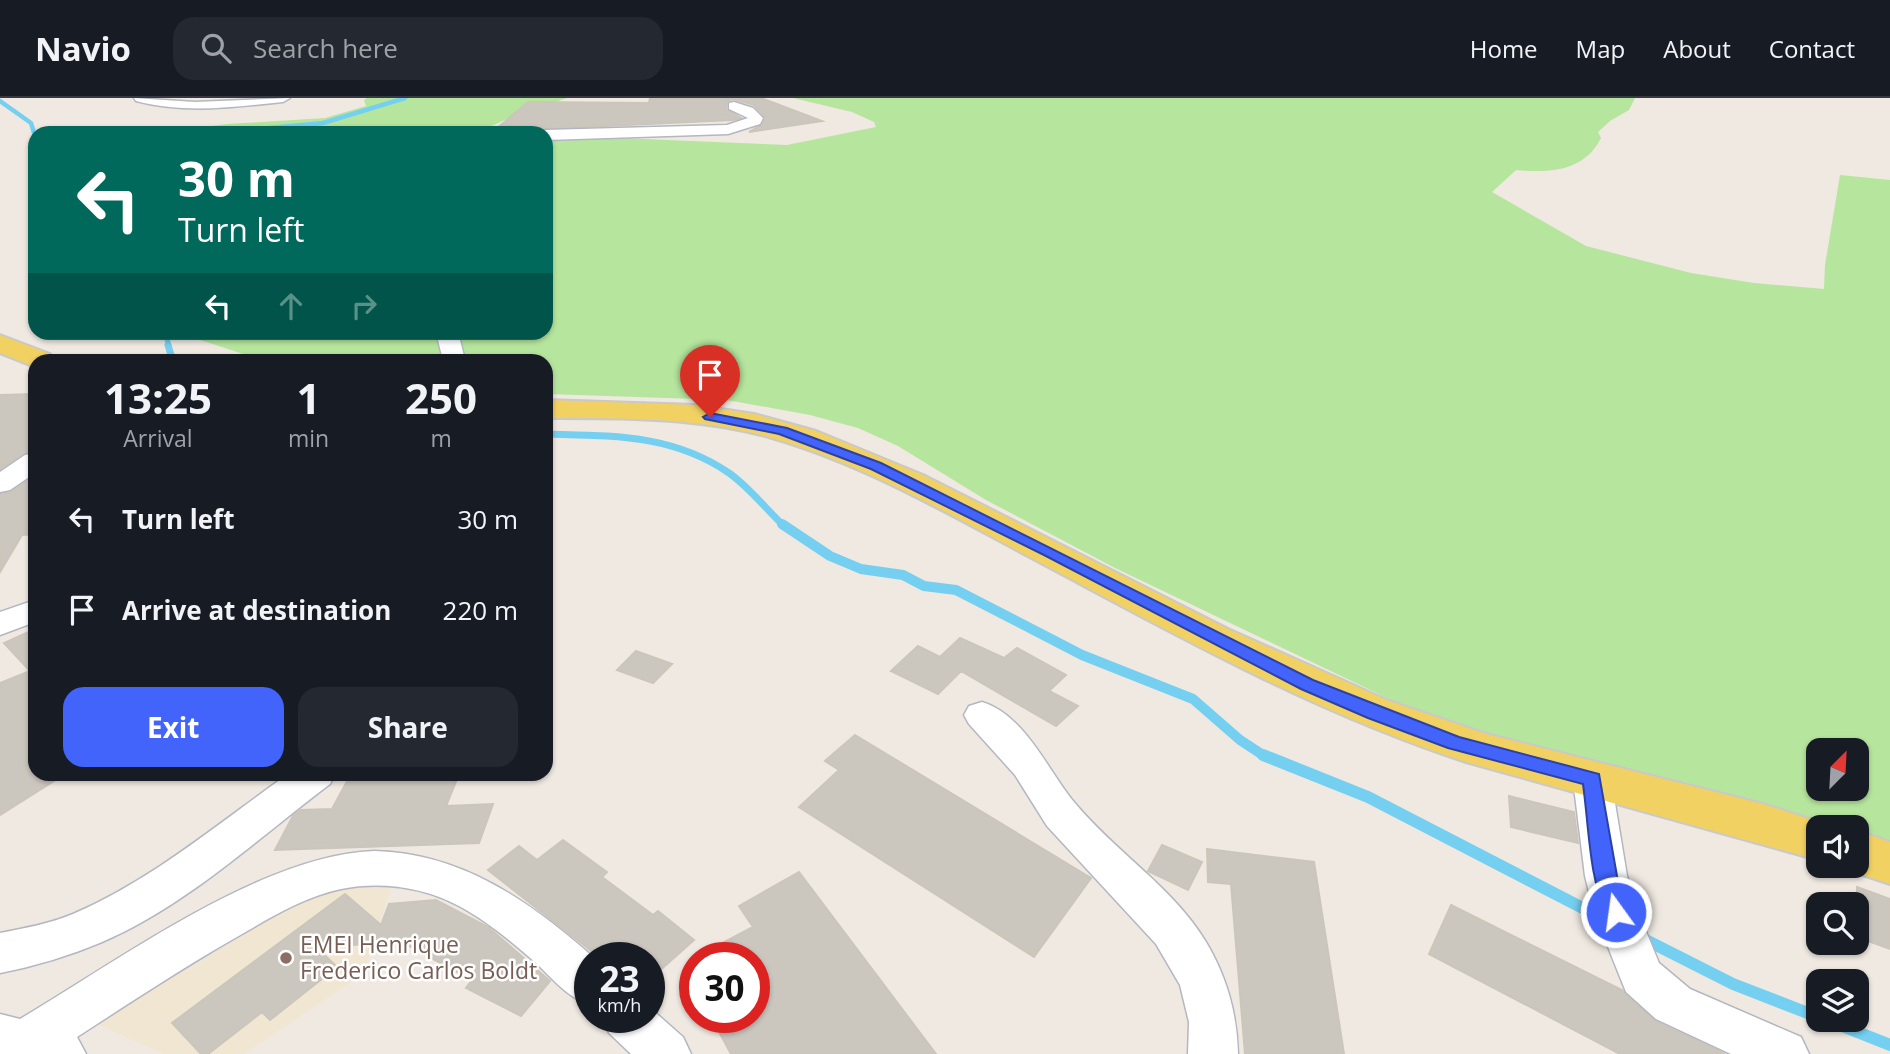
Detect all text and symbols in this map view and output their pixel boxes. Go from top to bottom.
search box [173,17,663,80]
text: Navio [35,26,131,71]
icon: search [197,29,235,67]
text: Search here [253,30,398,66]
text: Home [1470,32,1538,65]
text: Map [1576,32,1625,65]
text: About [1663,32,1731,65]
text: Contact [1769,32,1855,65]
text: 30 m [178,145,295,211]
icon: left [63,154,154,245]
text: Turn left [178,208,304,251]
icon: left [199,287,237,325]
icon: ahead [272,287,310,325]
icon: right [345,287,383,325]
pin [680,345,740,417]
icon: arrive [691,356,729,394]
text: 13:25 [104,369,212,426]
text: 1 [296,369,321,426]
text: 250 [405,369,477,426]
text: Arrival [123,422,193,454]
text: min [288,422,329,454]
text: m [430,422,452,454]
icon: left [63,500,101,538]
text: Turn left [122,501,234,537]
text: 30 m [457,501,518,537]
icon: arrive [63,591,101,629]
text: Arrive at destination [122,592,391,628]
text: 220 m [443,592,518,628]
button: Exit [63,687,284,767]
button: Share [298,687,518,767]
north arrow [1806,738,1869,802]
map controls [1806,738,1869,1032]
button: sound [1806,815,1869,878]
position arrow [1579,875,1653,949]
button: search [1806,892,1869,955]
place label: EMEI Henrique Frederico Carlos Boldt [300,928,537,986]
speed limit sign: 30 [679,942,770,1033]
marker: EMEI Henrique Frederico Carlos Boldt [278,950,294,966]
text: 23 [599,955,640,1002]
button: layers [1806,969,1869,1032]
text: km/h [598,993,641,1017]

